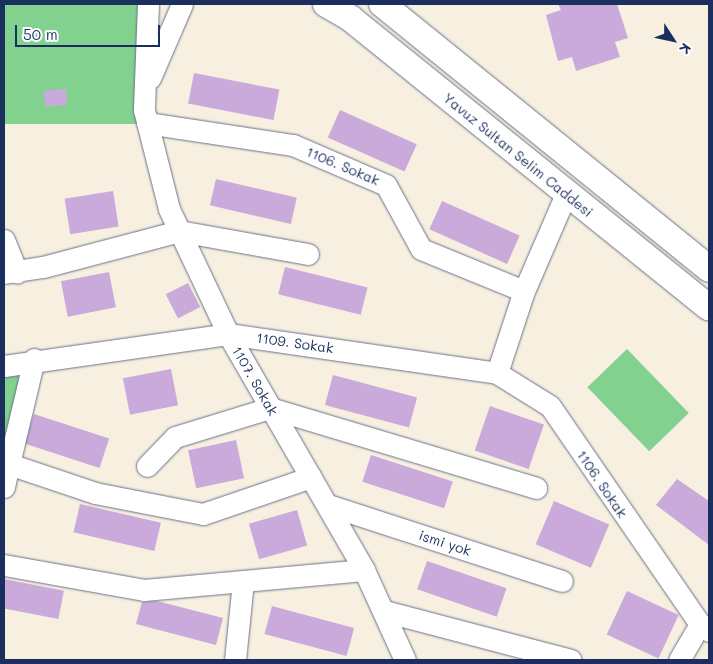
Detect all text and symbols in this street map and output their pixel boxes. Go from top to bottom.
scale bar [18,15,162,47]
north arrow [648,15,698,65]
text: 50 m [23,24,58,44]
text: K [675,40,696,58]
street label: Yavuz Sultan Selim Caddesi [440,89,596,221]
street label: 1106. Sokak [304,143,382,189]
street label: 1109. Sokak [255,329,335,357]
street label: 1107. Sokak [228,343,282,419]
street label: 1106. Sokak [573,447,631,521]
street label: ismi yok [417,527,473,559]

